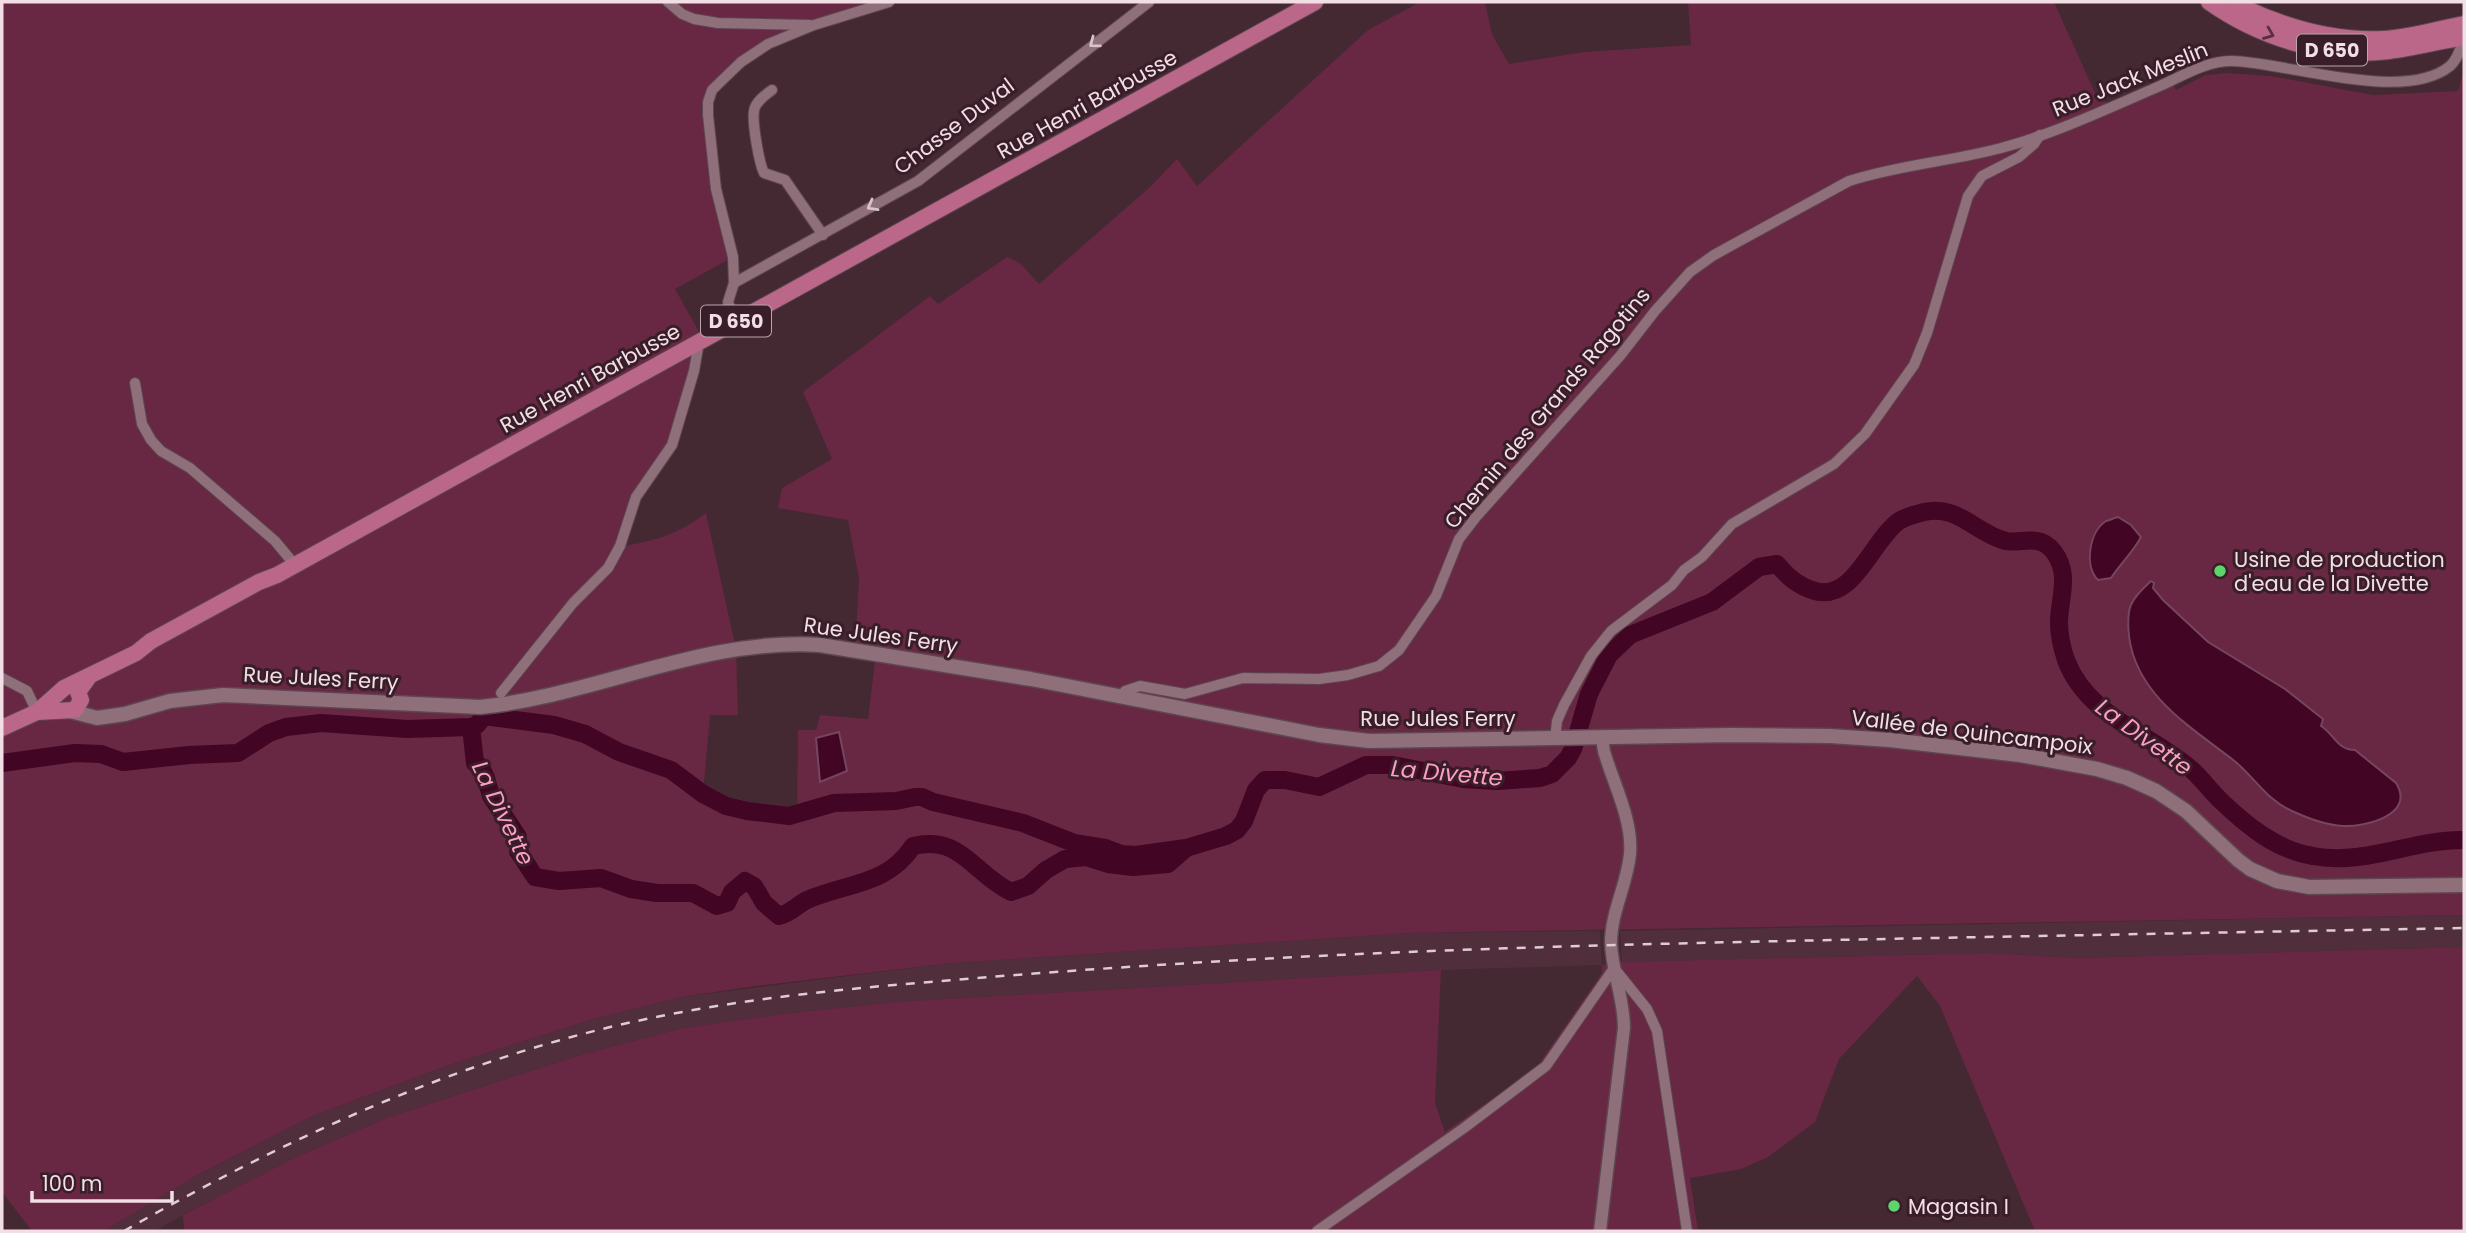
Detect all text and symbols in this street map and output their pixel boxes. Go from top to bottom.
one-way arrow [2263,25,2275,39]
one-way arrow [1089,34,1102,47]
road number: D 650 [2297,34,2367,66]
street label: Rue Jack Meslin [2048,35,2212,123]
street label: Rue Henri Barbusse [992,42,1182,166]
street label: Chasse Duval [888,71,1020,181]
one-way arrow [867,198,879,211]
street label: Chemin des Grands Ragotins [1437,281,1657,535]
road number: D 650 [701,306,771,336]
street label: Rue Henri Barbusse [495,316,685,440]
place label: Usine de production d'eau de la Divette [2234,545,2445,598]
marker: Usine de production d'eau de la Divette [2212,563,2228,579]
street label: Rue Jules Ferry [802,610,960,660]
street label: Rue Jules Ferry [243,659,399,697]
water label: La Divette [2089,691,2199,783]
street label: Vallée de Quincampoix [1850,703,2094,761]
street label: Rue Jules Ferry [1360,704,1516,733]
water label: La Divette [1390,752,1504,794]
water label: La Divette [464,755,542,871]
scale bar [32,1160,172,1204]
text: 100 m [42,1169,102,1198]
place label: Magasin I [1908,1192,2009,1221]
marker: Magasin I [1886,1198,1902,1214]

